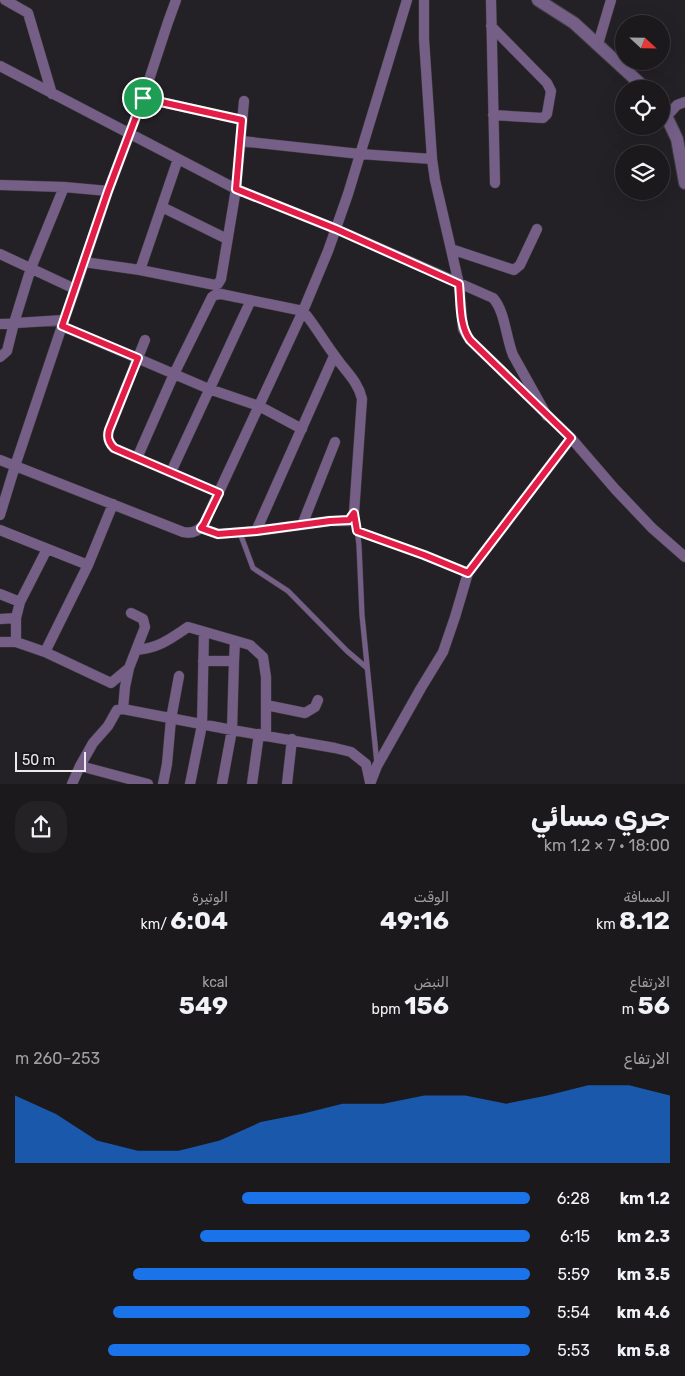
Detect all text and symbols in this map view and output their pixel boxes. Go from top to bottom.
north arrow [615,15,670,70]
map controls [615,15,670,200]
pin [122,77,164,119]
button: locate [615,80,670,135]
icon: arrive [129,84,157,112]
button: layers [615,145,670,200]
scale bar [15,748,86,772]
text: 50 m [22,752,55,769]
text: جري مسائي [531,800,670,833]
button: share [15,801,67,853]
text: 18:00 · 7 × 1.2 km [544,836,670,855]
text: الوتيرة [192,889,228,906]
text: الوقت [414,889,449,906]
text: المسافة [623,889,670,906]
text: 6:04 [170,906,228,935]
text: 49:16 [380,906,449,935]
text: 8.12 [619,906,670,935]
text: /km [140,916,170,933]
text: km [596,916,619,933]
text: kcal [202,974,228,991]
text: النبض [414,974,449,991]
text: الارتفاع [630,974,670,991]
text: 549 [179,991,228,1020]
text: 156 [404,991,449,1020]
text: 56 [638,991,670,1020]
text: bpm [372,1001,404,1018]
text: m [622,1001,638,1018]
text: 253–260 m [15,1049,100,1068]
text: الارتفاع [624,1049,670,1068]
text: 6:28 [557,1189,590,1208]
text: 1.2 km [620,1189,670,1208]
text: 6:15 [560,1227,590,1246]
text: 2.3 km [617,1227,670,1246]
text: 5:59 [557,1265,590,1284]
text: 3.5 km [617,1265,670,1284]
text: 5:54 [557,1303,590,1322]
text: 4.6 km [617,1303,670,1322]
text: 5:53 [557,1341,590,1360]
text: 5.8 km [617,1341,670,1360]

